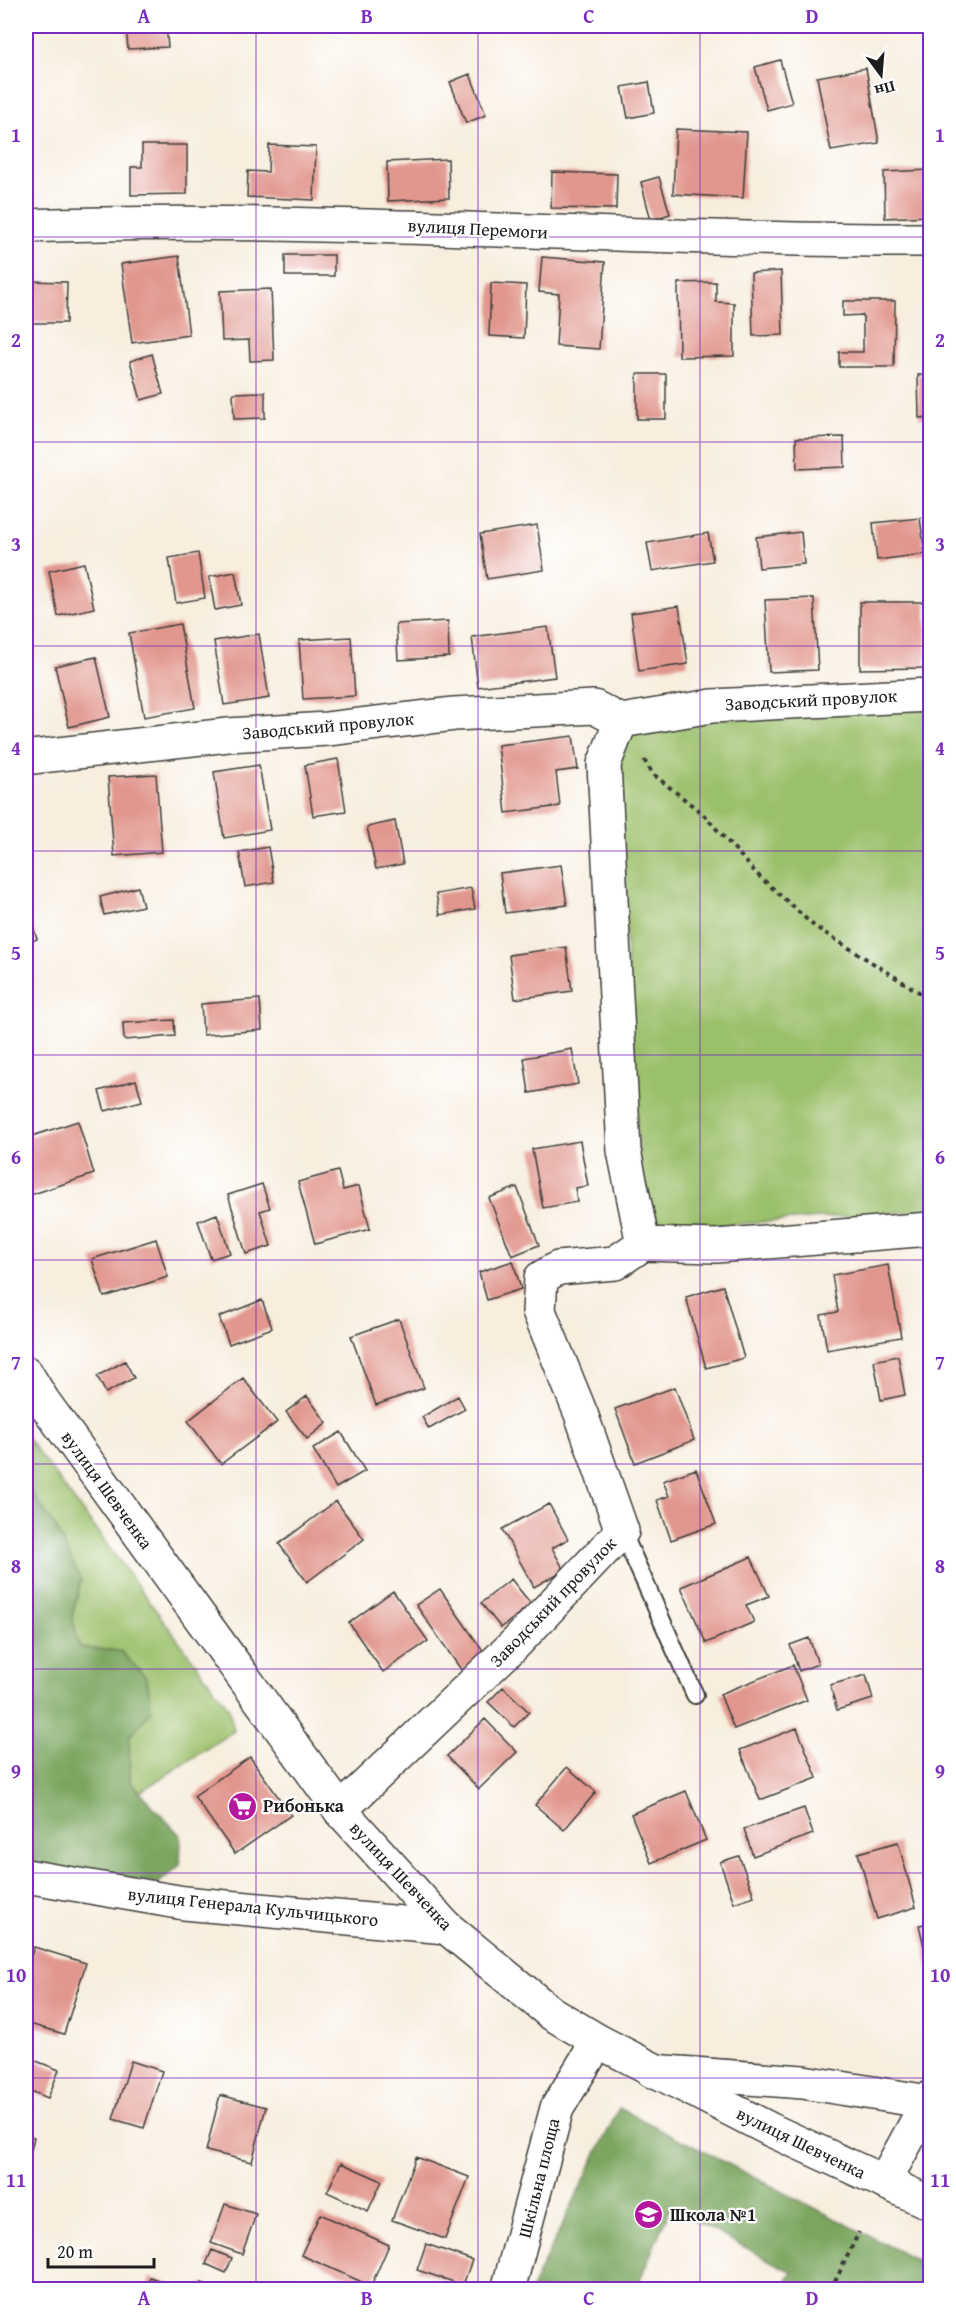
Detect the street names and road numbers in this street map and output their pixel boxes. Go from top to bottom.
street label: вулиця Перемоги [407,211,549,246]
street label: Заводський провулок [724,681,898,717]
street label: Заводський провулок [241,704,416,746]
street label: вулиця Шевченка [55,1425,160,1555]
street label: Заводський провулок [483,1530,623,1673]
street label: вулиця Шевченка [344,1815,459,1937]
street label: вулиця Генерала Кульчицького [126,1880,380,1933]
street label: вулиця Шевченка [732,2100,871,2186]
street label: Шкільна площа [511,2115,567,2241]

